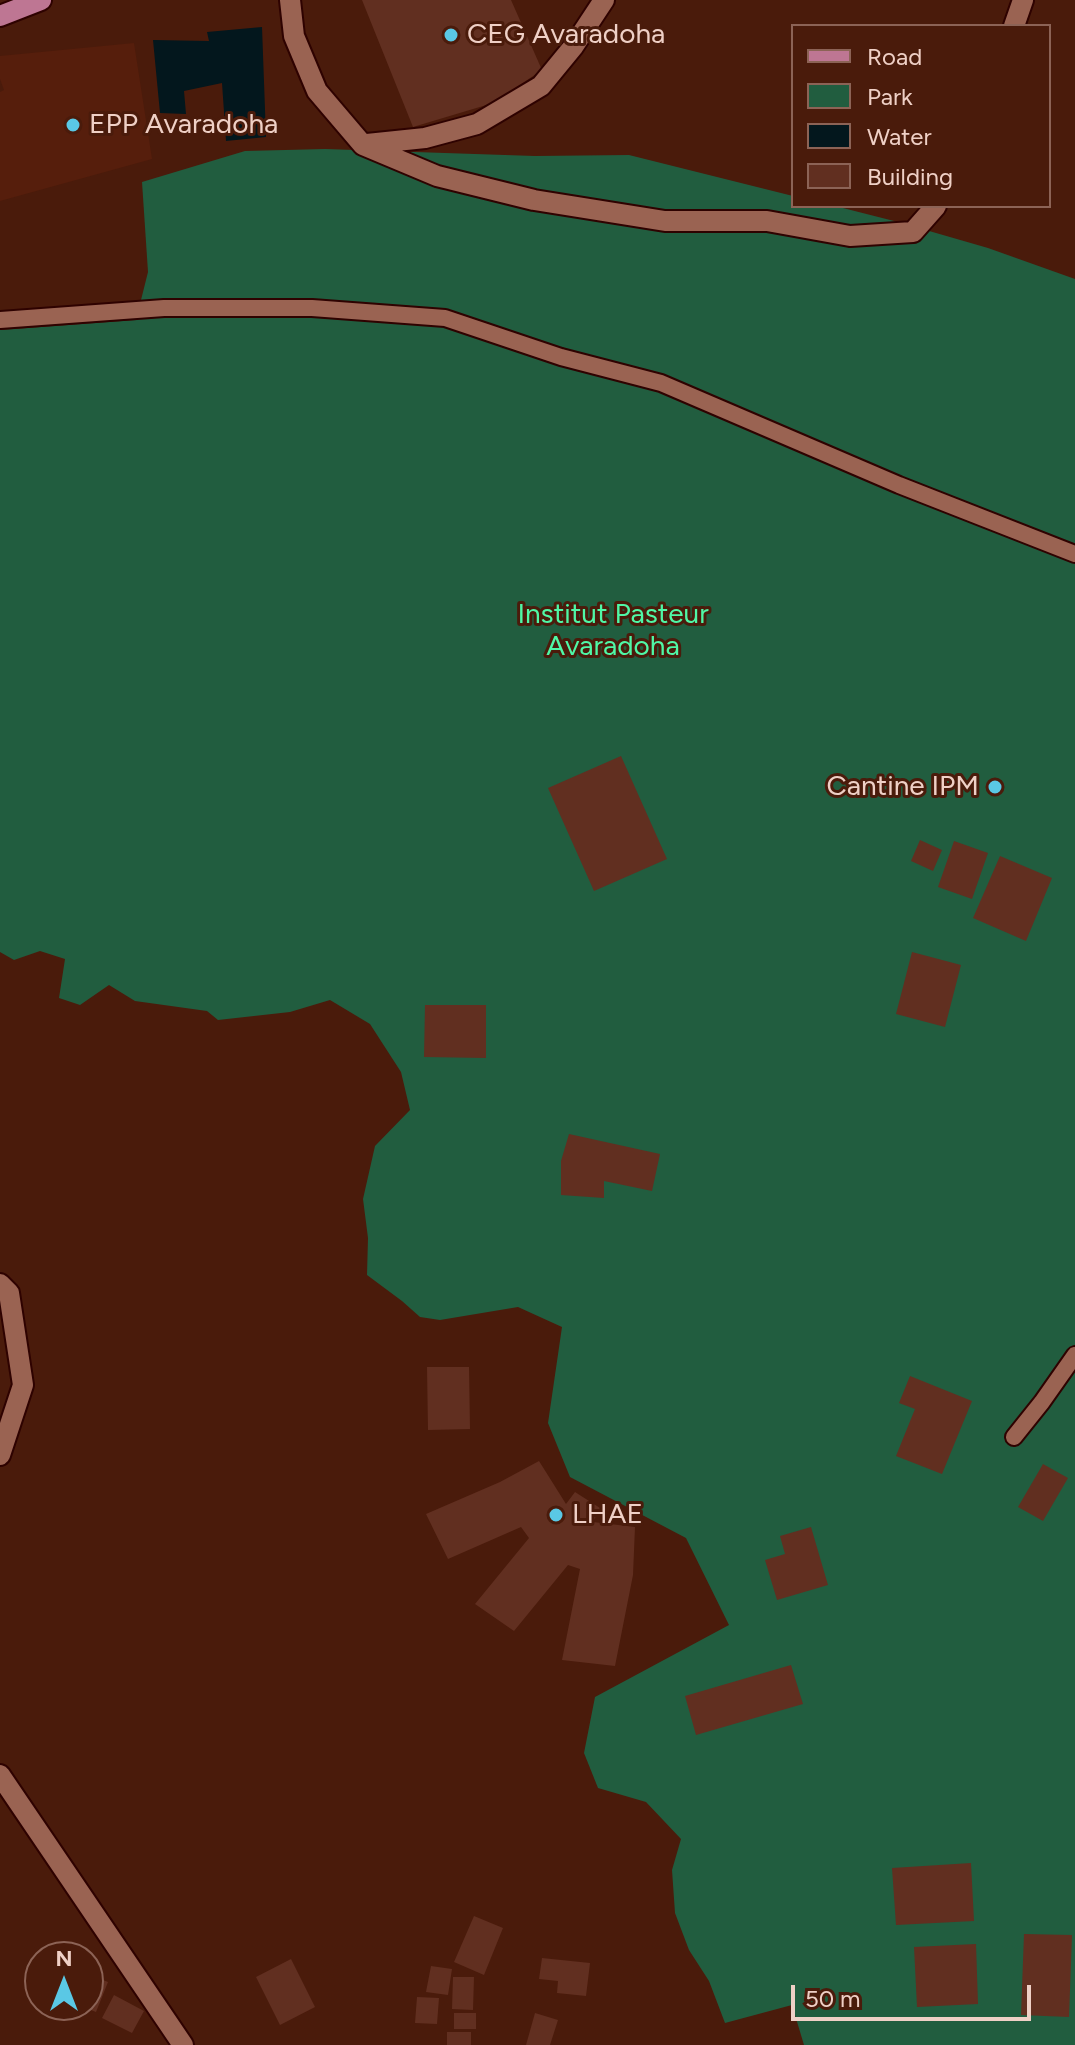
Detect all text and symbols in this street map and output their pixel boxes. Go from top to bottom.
place label: CEG Avaradoha [467,18,665,52]
legend [791,24,1051,208]
marker: CEG Avaradoha [442,26,460,44]
text: Road [867,42,922,71]
text: Park [867,82,913,111]
place label: EPP Avaradoha [89,108,278,142]
marker: EPP Avaradoha [64,116,82,134]
text: Water [867,122,932,151]
text: Building [867,162,953,191]
park label: Institut Pasteur Avaradoha [517,598,709,664]
place label: Cantine IPM [827,770,979,804]
marker: Cantine IPM [986,778,1004,796]
place label: LHAE [572,1498,643,1532]
marker: LHAE [547,1506,565,1524]
north arrow [24,1941,104,2021]
text: N [55,1945,73,1972]
scale bar [795,1969,1035,2019]
text: 50 m [805,1984,861,2013]

